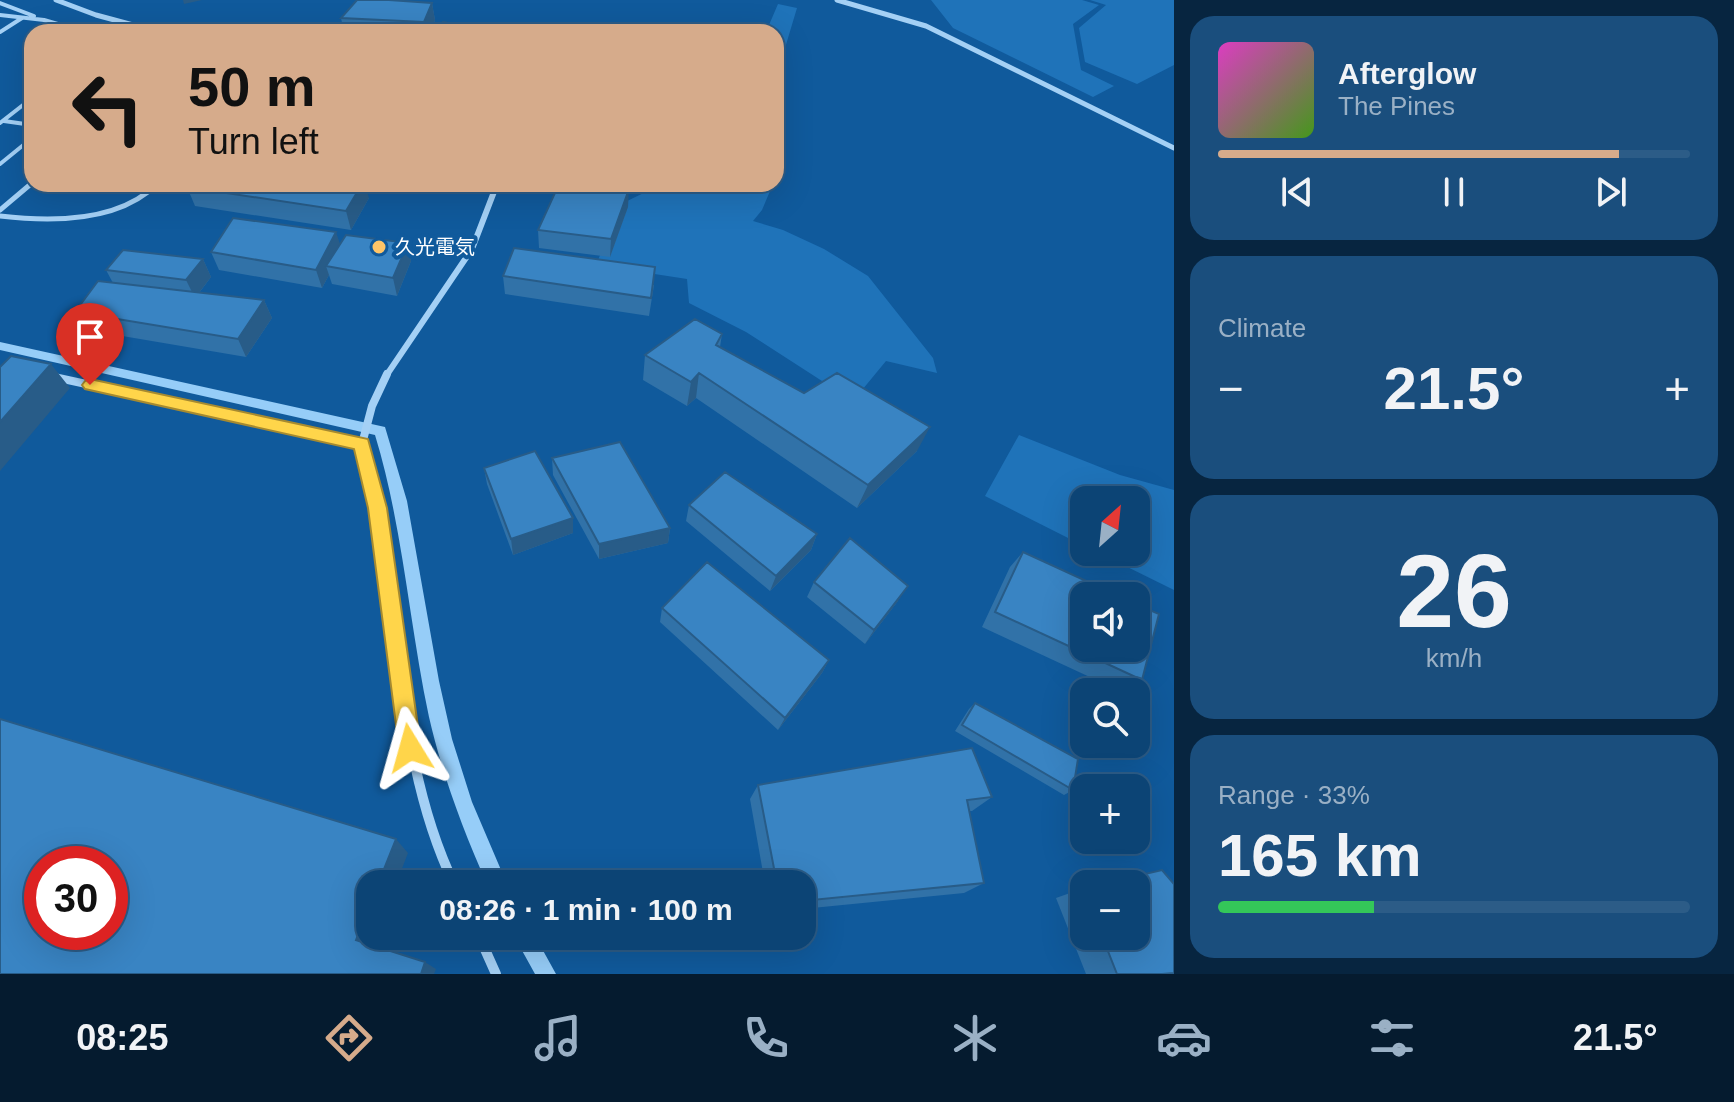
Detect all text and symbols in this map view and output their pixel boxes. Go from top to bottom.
text: 50 m [188,55,316,118]
icon: left [56,56,160,160]
text: Afterglow [1338,57,1476,90]
text: The Pines [1338,91,1455,121]
text: Turn left [188,121,319,162]
icon: previous [1275,170,1319,214]
icon: pause [1432,170,1476,214]
icon: next [1589,170,1633,214]
place label: 久光電気 [395,236,475,258]
marker: 久光電気 [370,238,388,256]
pin [56,303,124,385]
text: Climate [1218,313,1306,343]
icon: arrive [68,315,112,359]
text: 21.5° [1384,355,1524,422]
text: − [1218,364,1244,413]
text: + [1664,364,1690,413]
north arrow [1070,486,1150,566]
map controls [1070,486,1150,950]
text: 26 [1396,533,1512,649]
button: sound [1070,582,1150,662]
text: km/h [1426,643,1482,673]
button: search [1070,678,1150,758]
position arrow [368,706,452,790]
button: + [1070,774,1150,854]
text: Range · 33% [1218,780,1370,810]
text: 165 km [1218,822,1422,889]
speed limit sign: 30 [24,846,128,950]
button: − [1070,870,1150,950]
text: 08:26 · 1 min · 100 m [439,893,733,926]
icon: directions [321,1010,377,1066]
icon: music [530,1010,586,1066]
icon: phone [738,1010,794,1066]
icon: climate [947,1010,1003,1066]
icon: car [1156,1010,1212,1066]
icon: filters [1364,1010,1420,1066]
text: 08:25 [76,1017,168,1058]
text: 21.5° [1573,1017,1658,1058]

